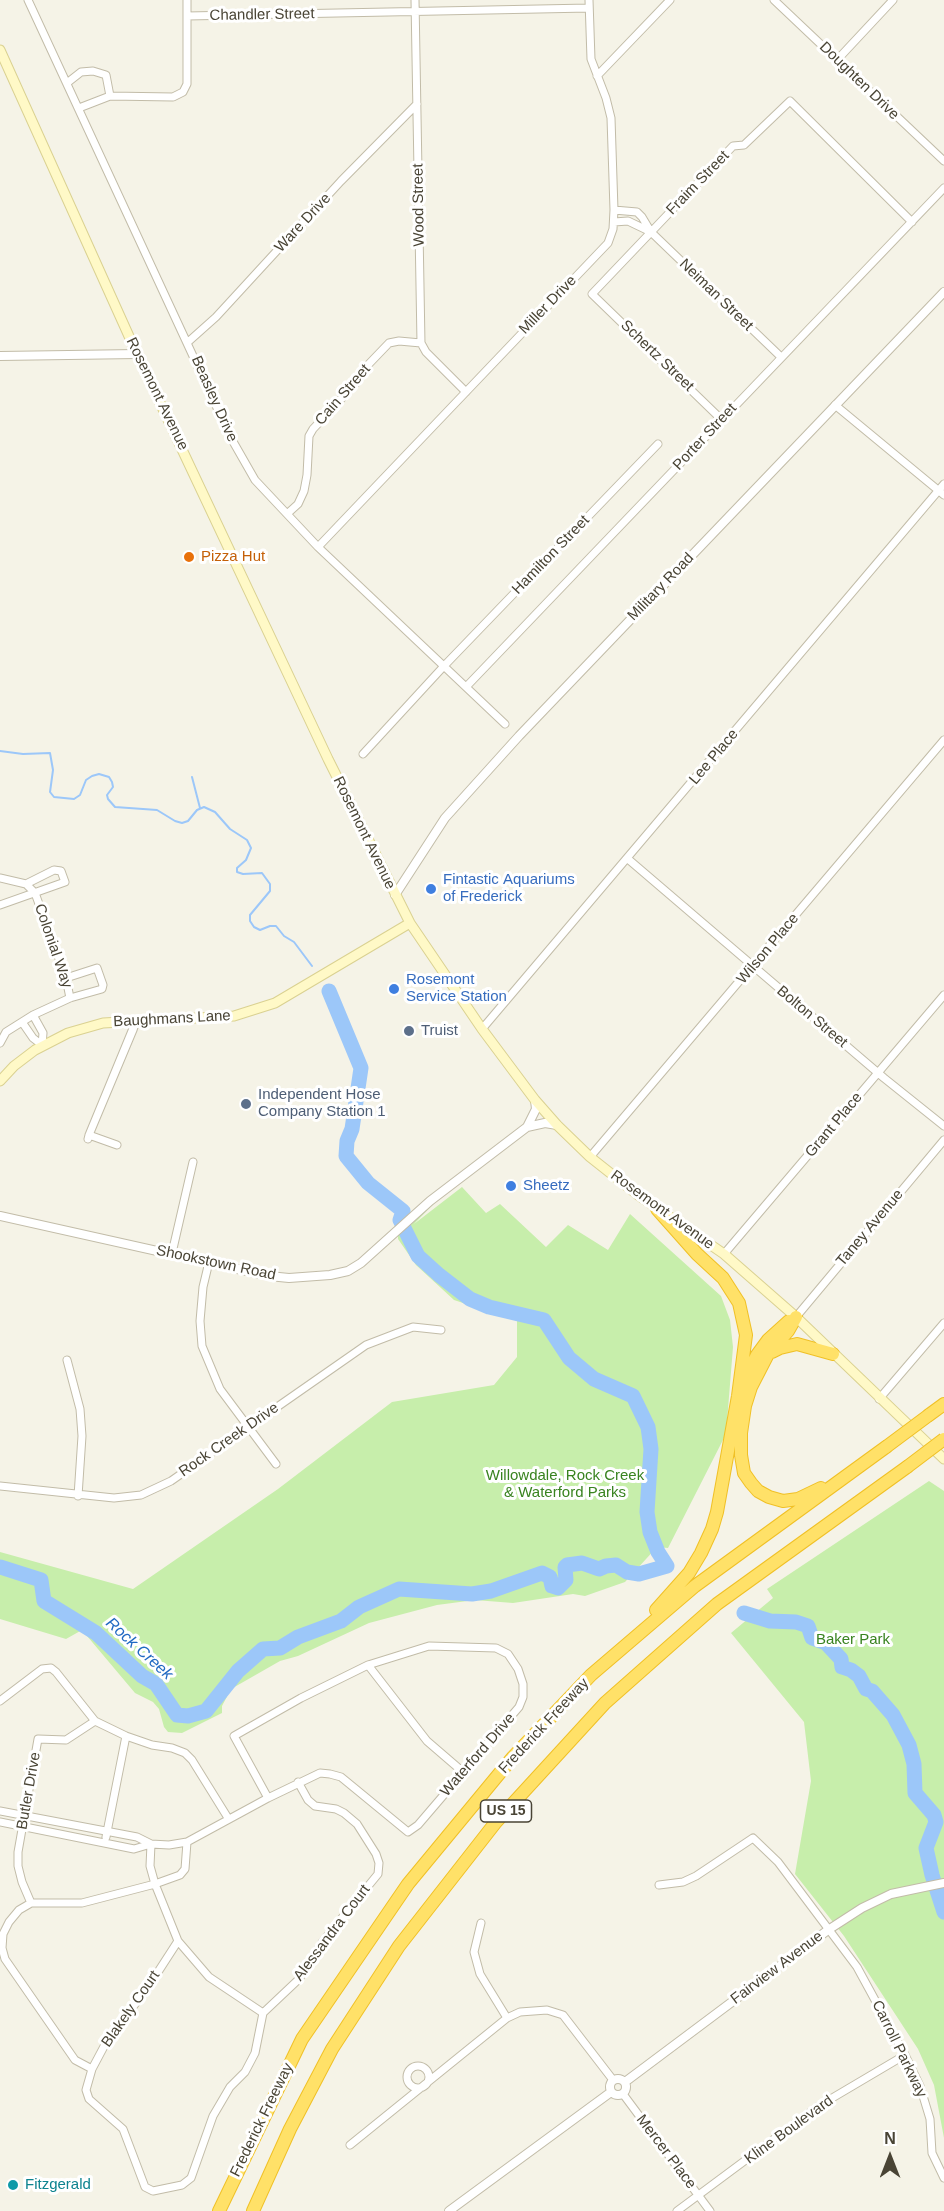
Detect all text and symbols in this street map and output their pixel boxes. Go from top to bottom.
street label: Chandler Street [209,5,315,25]
street label: Doughten Drive [815,38,903,124]
street label: Fraim Street [663,147,733,219]
street label: Wood Street [409,163,429,247]
street label: Ware Drive [271,190,335,256]
street label: Neiman Street [675,255,757,335]
street label: Miller Drive [515,272,581,338]
street label: Schertz Street [617,317,697,395]
street label: Rosemont Avenue [122,335,192,453]
street label: Beasley Drive [187,353,241,445]
street label: Cain Street [312,361,374,429]
street label: Porter Street [669,400,741,474]
street label: Hamilton Street [509,512,593,598]
place label: Pizza Hut [201,548,265,566]
street label: Military Road [624,549,698,625]
marker: Pizza Hut [182,550,196,564]
street label: Lee Place [686,726,742,788]
street label: Rosemont Avenue [329,774,399,892]
place label: Fintastic Aquariums of Frederick [443,871,575,906]
marker: Fintastic Aquariums of Frederick [424,882,438,896]
street label: Colonial Way [30,902,76,990]
street label: Wilson Place [733,910,803,988]
place label: Rosemont Service Station [406,971,507,1006]
marker: Rosemont Service Station [387,982,401,996]
street label: Bolton Street [773,982,851,1052]
street label: Baughmans Lane [113,1007,231,1031]
place label: Truist [421,1022,458,1040]
marker: Truist [402,1024,416,1038]
place label: Independent Hose Company Station 1 [258,1086,386,1121]
street label: Grant Place [802,1089,866,1161]
marker: Independent Hose Company Station 1 [239,1097,253,1111]
street label: Rosemont Avenue [607,1167,717,1253]
place label: Sheetz [523,1177,570,1195]
marker: Sheetz [504,1179,518,1193]
street label: Taney Avenue [833,1186,907,1270]
street label: Shookstown Road [155,1242,277,1284]
street label: Rock Creek Drive [176,1399,282,1481]
park label: Willowdale, Rock Creek & Waterford Parks [486,1467,644,1502]
water label: Rock Creek [102,1614,176,1684]
park label: Baker Park [816,1631,890,1649]
street label: Frederick Freeway [495,1674,593,1778]
street label: Waterford Drive [437,1710,519,1800]
street label: Butler Drive [13,1751,45,1831]
road number: US 15 [480,1800,532,1822]
street label: Alessandra Court [290,1881,374,1985]
street label: Fairview Avenue [727,1928,827,2008]
street label: Blakely Court [98,1967,164,2051]
street label: Carroll Parkway [868,1997,930,2101]
street label: Frederick Freeway [227,2060,297,2180]
street label: Kline Boulevard [741,2092,837,2168]
street label: Mercer Place [632,2111,700,2193]
north arrow [860,2127,920,2187]
text: N [884,2130,896,2147]
place label: Fitzgerald [25,2176,91,2194]
marker: Fitzgerald [6,2178,20,2192]

